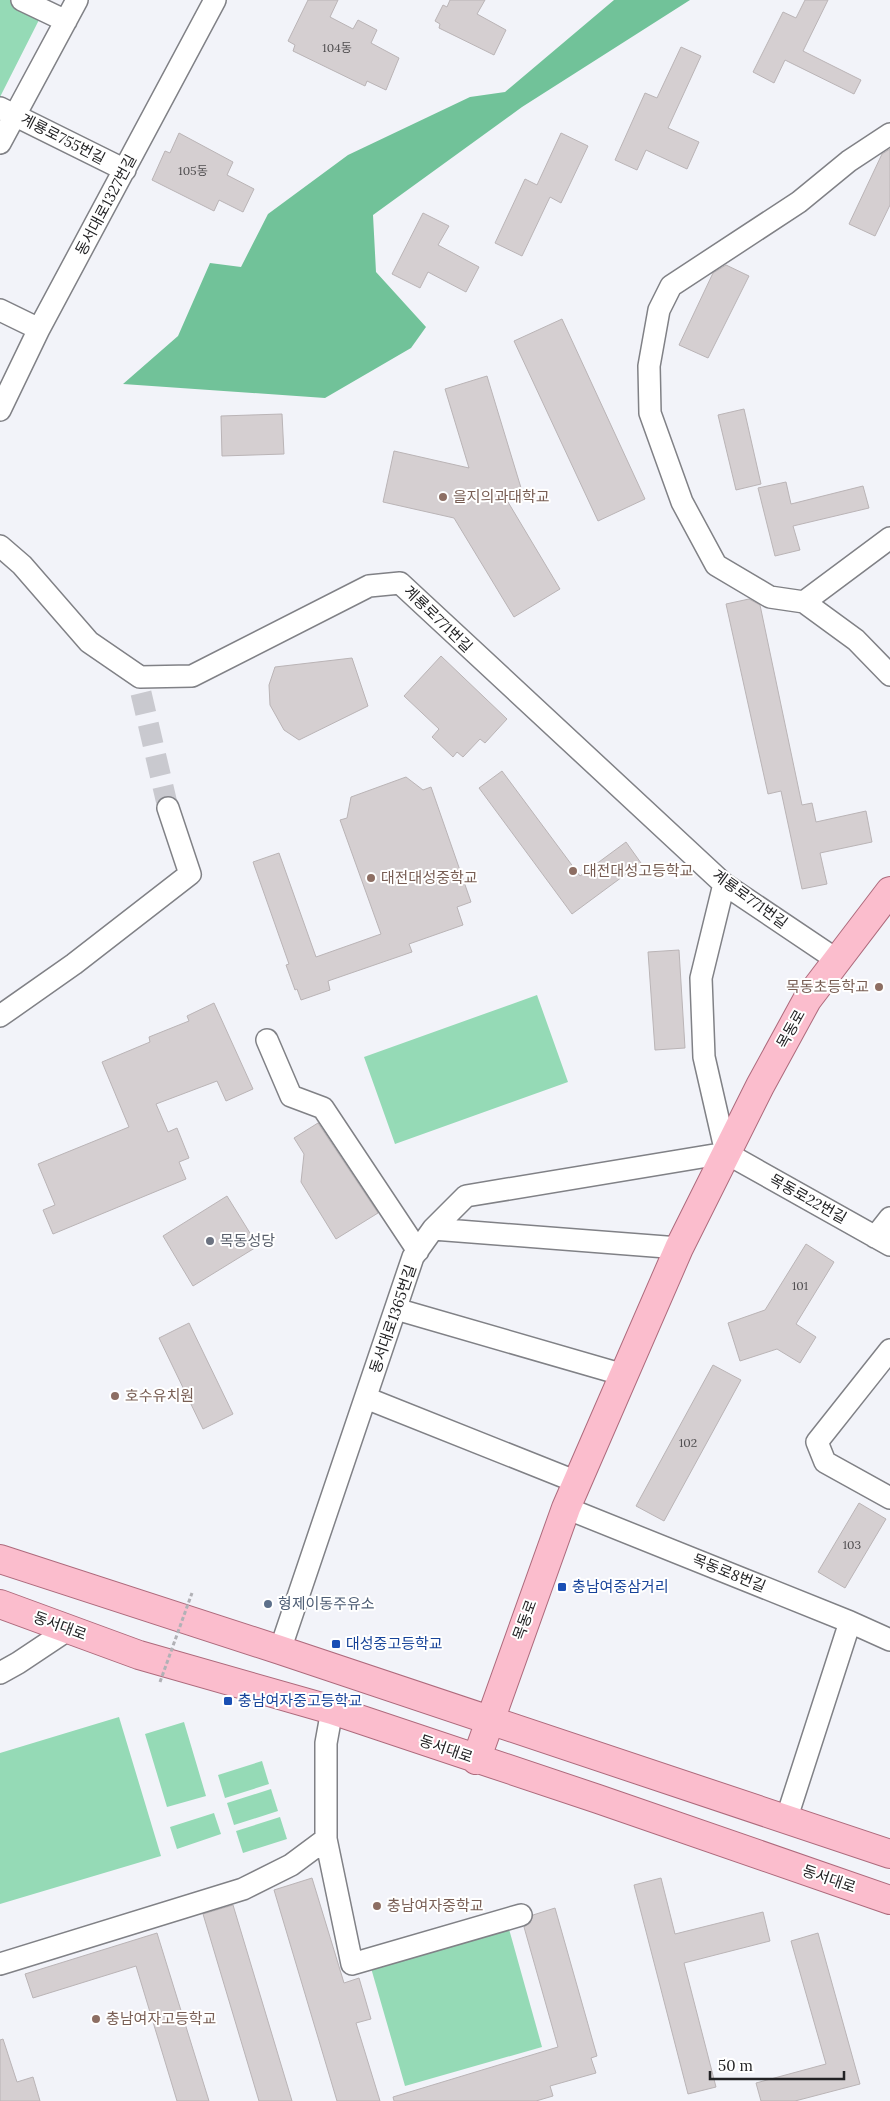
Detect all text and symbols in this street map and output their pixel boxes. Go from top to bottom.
house number: 104동 [322,40,352,55]
street label: 계룡로755번길 [18,109,109,168]
street label: 동서대로1327번길 [71,151,140,258]
house number: 105동 [178,163,208,178]
place label: 을지의과대학교 [453,487,550,506]
marker: 을지의과대학교 [437,491,449,503]
street label: 계룡로771번길 [400,581,477,656]
place label: 대전대성고등학교 [583,861,693,880]
marker: 대전대성고등학교 [567,865,579,877]
street label: 계룡로771번길 [709,865,792,932]
place label: 대전대성중학교 [381,868,478,887]
marker: 대전대성중학교 [365,872,377,884]
place label: 목동초등학교 [786,977,869,996]
marker: 목동초등학교 [873,981,885,993]
street label: 목동로 [772,1006,809,1051]
street label: 목동로22번길 [766,1170,850,1228]
place label: 목동성당 [220,1231,275,1250]
marker: 목동성당 [204,1235,216,1247]
street label: 동서대로1365번길 [365,1262,420,1376]
house number: 101 [792,1278,808,1293]
place label: 호수유치원 [125,1386,194,1405]
marker: 호수유치원 [109,1390,121,1402]
house number: 102 [679,1435,697,1450]
house number: 103 [843,1537,862,1552]
street label: 목동로8번길 [690,1549,769,1596]
place label: 충남여중삼거리 [572,1577,669,1596]
marker: 충남여중삼거리 [556,1581,568,1593]
place label: 형제이동주유소 [278,1594,375,1613]
street label: 목동로 [509,1597,541,1643]
marker: 형제이동주유소 [262,1598,274,1610]
street label: 동서대로 [31,1607,89,1644]
place label: 대성중고등학교 [346,1634,443,1653]
marker: 대성중고등학교 [330,1638,342,1650]
place label: 충남여자중고등학교 [238,1691,362,1710]
marker: 충남여자중고등학교 [222,1695,234,1707]
street label: 동서대로 [417,1731,475,1766]
street label: 동서대로 [800,1861,858,1896]
place label: 충남여자중학교 [387,1896,484,1915]
marker: 충남여자중학교 [371,1900,383,1912]
place label: 충남여자고등학교 [106,2009,216,2028]
marker: 충남여자고등학교 [90,2013,102,2025]
scale bar [710,2048,844,2080]
text: 50 m [718,2056,753,2075]

